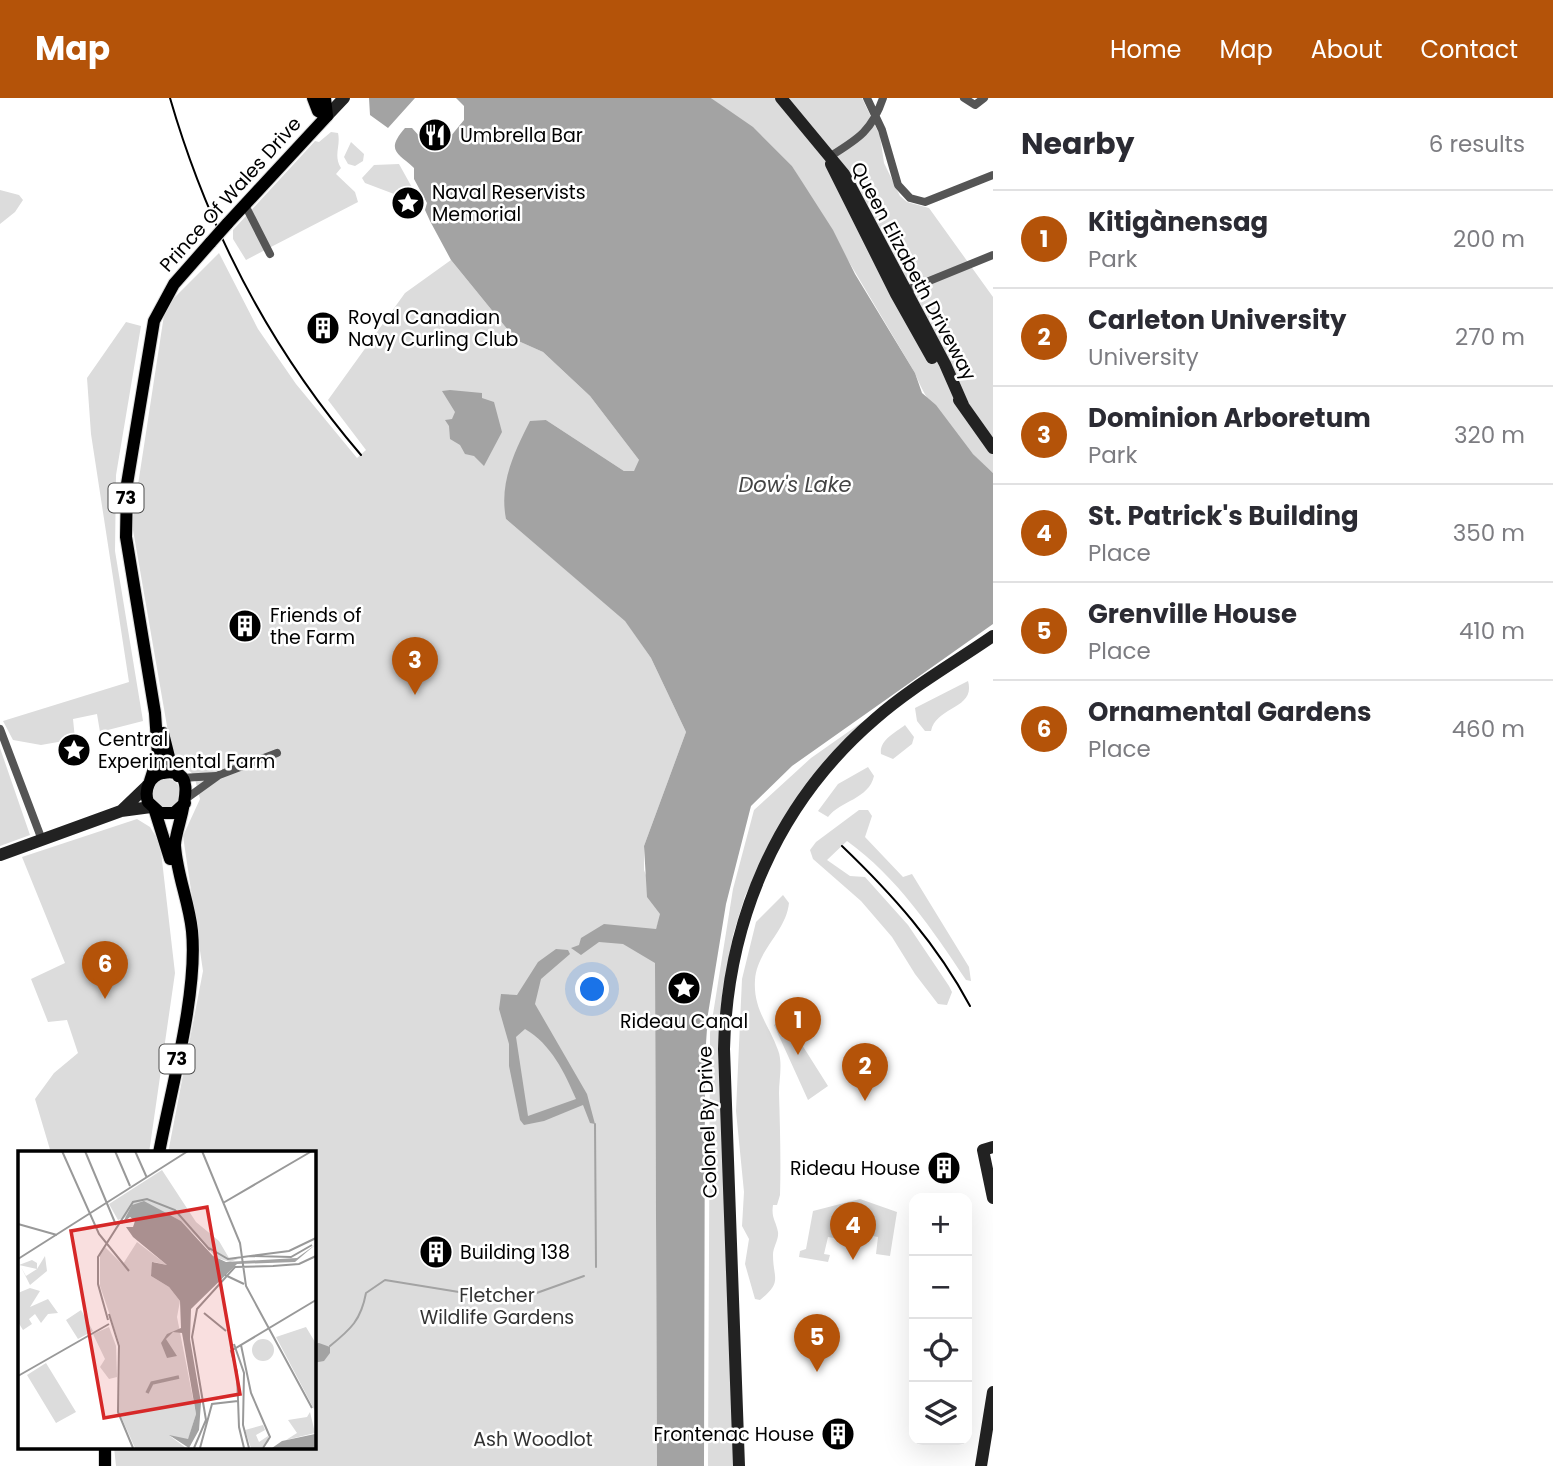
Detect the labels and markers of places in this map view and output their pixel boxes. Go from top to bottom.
restaurant icon: Umbrella Bar [416,116,454,154]
place label: Umbrella Bar [460,122,583,149]
place label: Naval Reservists Memorial [432,179,586,228]
place icon: Naval Reservists Memorial [389,184,427,222]
place label: Royal Canadian Navy Curling Club [348,304,518,353]
building icon: Royal Canadian Navy Curling Club [304,309,342,347]
place label: Friends of the Farm [270,602,362,651]
building icon: Friends of the Farm [226,607,264,645]
pin: 3 [392,637,438,695]
place label: Central Experimental Farm [98,726,275,775]
place icon: Central Experimental Farm [55,731,93,769]
pin: 6 [82,941,128,999]
place icon: Rideau Canal [665,969,703,1007]
pin: 1 [775,997,821,1055]
place label: Rideau Canal [620,1008,748,1035]
pin: 2 [842,1043,888,1101]
building icon: Rideau House [925,1149,963,1187]
place label: Rideau House [790,1155,920,1182]
pin: 4 [830,1202,876,1260]
building icon: Building 138 [417,1233,455,1271]
place label: Building 138 [460,1239,570,1266]
pin: 5 [794,1314,840,1372]
building icon: Frontenac House [819,1415,857,1453]
place label: Frontenac House [654,1421,814,1448]

